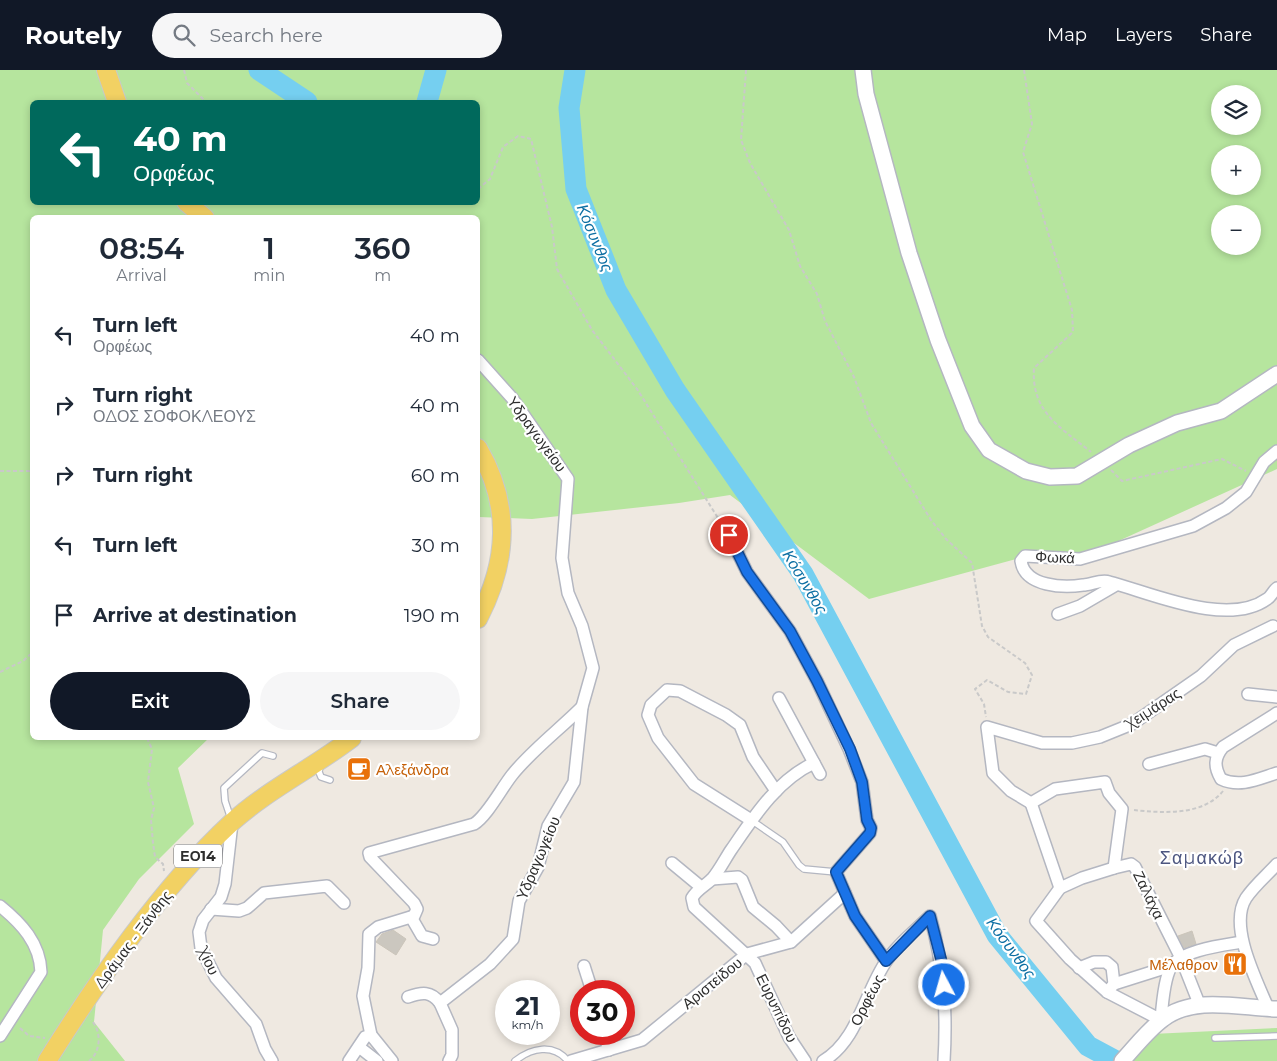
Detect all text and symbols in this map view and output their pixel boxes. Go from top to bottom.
search box [152,13,502,58]
text: Routely [25,21,122,50]
icon: search [170,21,198,49]
text: Search here [210,24,323,47]
text: Map [1047,24,1087,46]
text: Layers [1115,24,1172,46]
text: Share [1200,24,1252,46]
map controls [1211,85,1261,255]
button: layers [1211,85,1261,135]
text: 40 m [133,117,228,160]
icon: left [50,120,115,185]
button: + [1211,145,1261,195]
text: Ορφέως [133,160,214,187]
water label: Κόσυνθος [573,201,617,275]
button: − [1211,205,1261,255]
text: 08:54 [99,230,184,267]
text: 1 [264,230,275,267]
text: 360 [354,230,411,267]
text: Arrival [116,266,167,285]
text: min [253,266,285,285]
text: m [374,266,391,285]
text: Turn left [93,314,178,337]
icon: left [50,321,78,349]
text: 40 m [410,324,460,347]
text: Ορφέως [93,337,152,356]
text: Turn right [93,384,193,407]
icon: right [50,391,78,419]
street label: Υδραγωγείου [503,392,571,476]
text: 40 m [410,394,460,417]
text: ΟΔΟΣ ΣΟΦΟΚΛΕΟΥΣ [93,407,256,426]
icon: right [50,461,78,489]
text: Turn right [93,464,193,487]
text: 60 m [411,464,460,487]
pin [708,514,750,556]
icon: arrive [715,521,743,549]
icon: left [50,531,78,559]
text: Turn left [93,534,178,557]
text: 30 m [412,534,460,557]
water label: Κόσυνθος [779,547,832,618]
street label: Φωκά [1035,547,1075,567]
icon: arrive [50,601,78,629]
text: Arrive at destination [93,604,297,627]
text: 190 m [404,604,460,627]
button: Exit [50,672,250,730]
button: Share [260,672,460,730]
street label: Χειμάρας [1120,683,1184,734]
cafe icon: Αλεξάνδρα [346,756,372,782]
place label: Αλεξάνδρα [376,760,449,779]
street label: Υδραγωγείου [512,813,564,903]
road number: ΕΟ14 [174,844,222,868]
district label: Σαμακώβ [1160,847,1244,869]
street label: Ζαλάχα [1129,868,1169,923]
street label: Δράμας - Ξάνθης [90,886,176,992]
water label: Κόσυνθος [982,914,1040,983]
street label: Χίου [194,942,224,978]
restaurant icon: Μέλαθρον [1222,951,1248,977]
street label: Αριστείδου [678,953,746,1013]
place label: Μέλαθρον [1149,955,1218,974]
position arrow [917,958,969,1010]
street label: Ευρυπίδου [752,971,802,1045]
street label: Ορφέως [846,971,888,1029]
speed limit sign: 30 [570,980,635,1045]
text: 21 [515,991,540,1021]
text: km/h [511,1017,544,1032]

